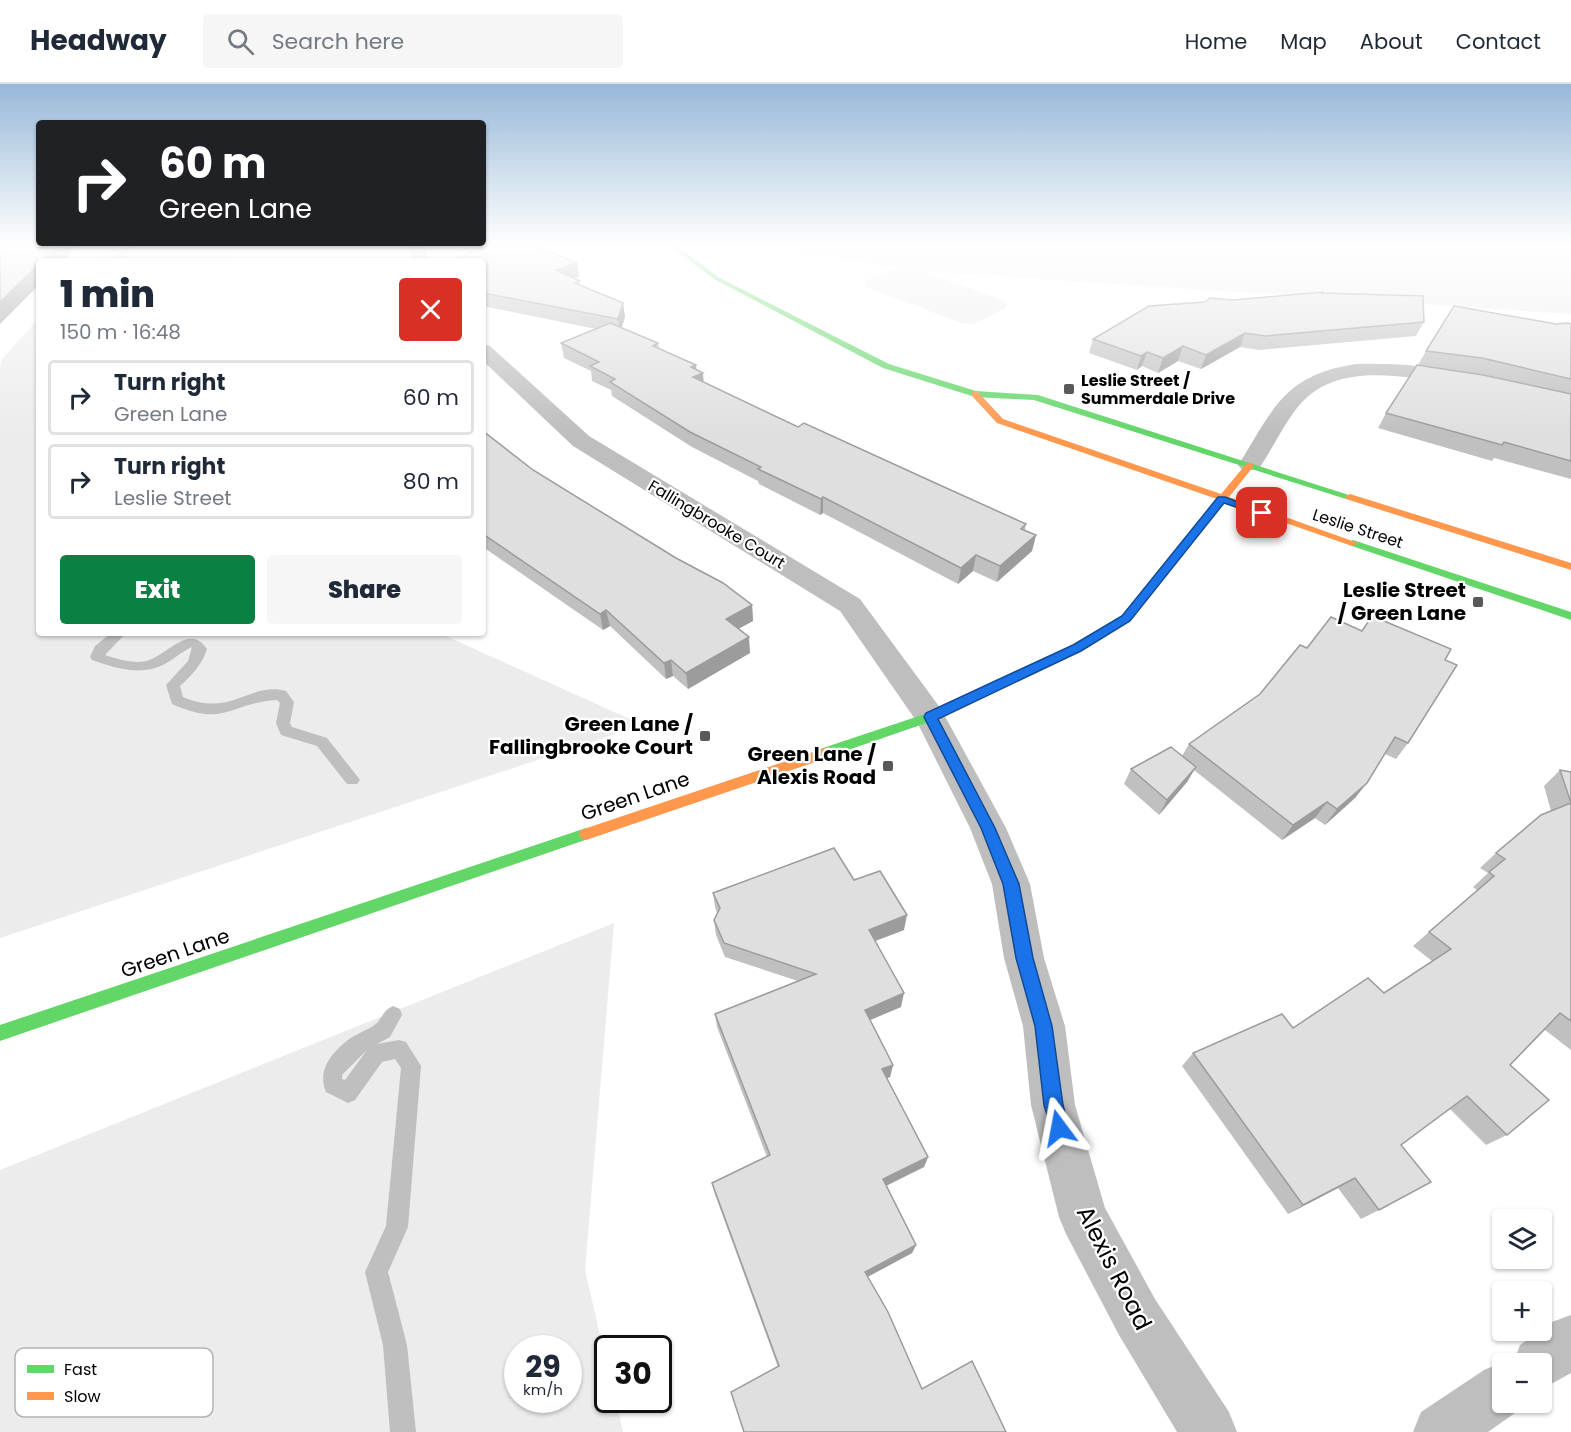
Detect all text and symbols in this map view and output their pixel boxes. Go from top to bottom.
search box [203,14,623,68]
text: Headway [30,21,167,60]
icon: search [224,25,257,58]
text: Search here [272,26,404,57]
text: Home [1185,27,1247,56]
text: Map [1280,27,1327,56]
text: About [1360,27,1423,56]
text: Contact [1456,27,1541,56]
text: 60 m [159,134,267,193]
icon: right [60,144,138,222]
text: Green Lane [159,190,312,227]
text: 1 min [60,269,155,320]
button: close [399,278,462,341]
text: 150 m · 16:48 [60,318,181,346]
text: Turn right [114,367,225,398]
place label: Leslie Street / Summerdale Drive [1081,369,1235,410]
icon: right [63,381,96,414]
text: 60 m [403,382,459,413]
marker: Leslie Street / Summerdale Drive [1062,382,1076,396]
text: Green Lane [114,400,227,428]
text: Turn right [114,451,225,482]
icon: right [63,465,96,498]
text: 80 m [403,466,459,497]
street label: Fallingbrooke Court [644,474,790,575]
text: Leslie Street [114,484,232,512]
pin [1236,487,1287,538]
icon: arrive [1245,496,1278,529]
street label: Leslie Street [1310,503,1406,554]
button: Exit [60,555,255,624]
button: Share [267,555,462,624]
place label: Leslie Street / Green Lane [1338,576,1466,627]
marker: Leslie Street / Green Lane [1471,595,1485,609]
place label: Green Lane / Fallingbrooke Court [489,710,693,761]
marker: Green Lane / Fallingbrooke Court [698,729,712,743]
place label: Green Lane / Alexis Road [748,740,876,791]
marker: Green Lane / Alexis Road [881,759,895,773]
street label: Green Lane [577,764,693,828]
street label: Green Lane [117,921,233,985]
position arrow [1027,1096,1091,1160]
street label: Alexis Road [1069,1200,1160,1336]
map controls [1492,1209,1552,1413]
button: layers [1492,1209,1552,1269]
button: + [1492,1281,1552,1341]
speed limit sign: 30 [594,1335,672,1413]
text: 29 [525,1345,561,1388]
legend [15,1348,213,1417]
button: − [1492,1353,1552,1413]
text: Fast [64,1358,97,1381]
text: km/h [523,1379,563,1400]
text: Slow [64,1385,101,1408]

